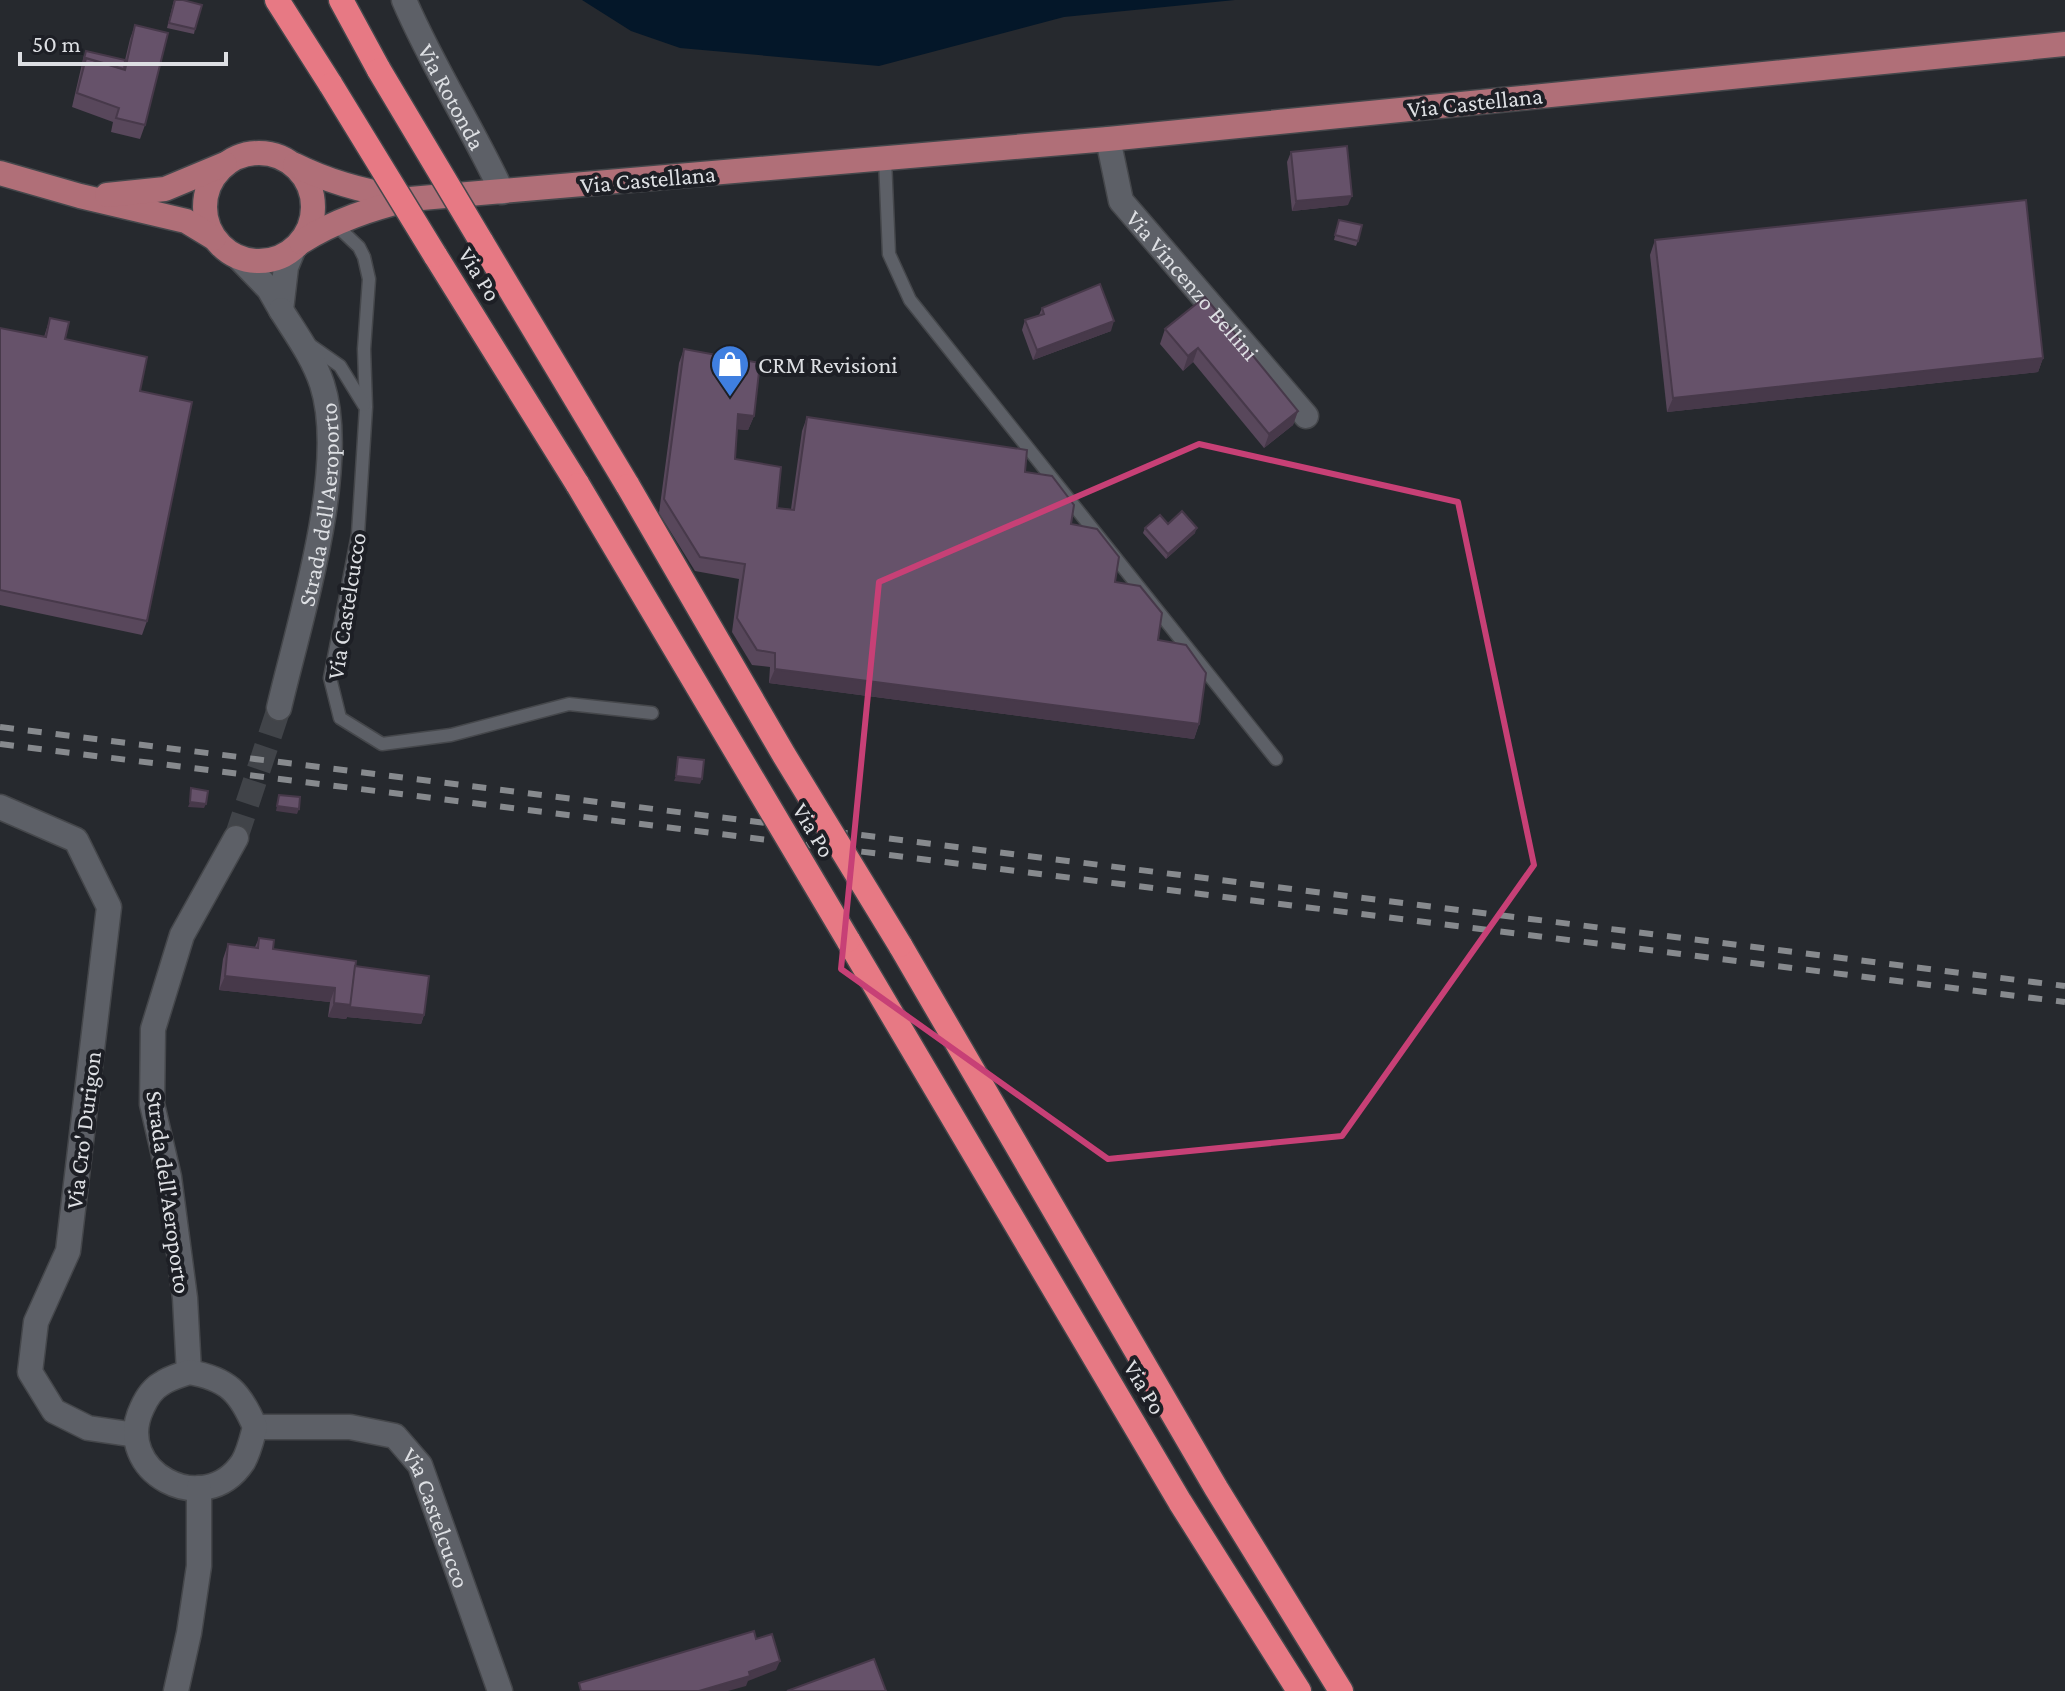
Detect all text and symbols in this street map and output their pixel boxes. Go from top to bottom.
scale bar [20,16,226,66]
text: 50 m [32,30,81,57]
street label: Via Rotonda [413,39,492,154]
street label: Via Castellana [1406,81,1544,123]
street label: Via Castellana [579,160,717,198]
street label: Via Vincenzo Bellini [1121,204,1265,365]
street label: Via Po [453,242,507,306]
shop icon: CRM Revisioni [709,343,751,398]
place label: CRM Revisioni [758,351,898,378]
street label: Strada dell'Aeroporto [292,401,343,609]
street label: Via Castelcucco [321,530,371,682]
street label: Via Po [787,798,841,862]
street label: Via Cro' Durigon [60,1049,106,1211]
street label: Strada dell'Aeroporto [141,1089,197,1295]
street label: Via Po [1118,1355,1172,1419]
street label: Via Castelcucco [397,1441,476,1591]

